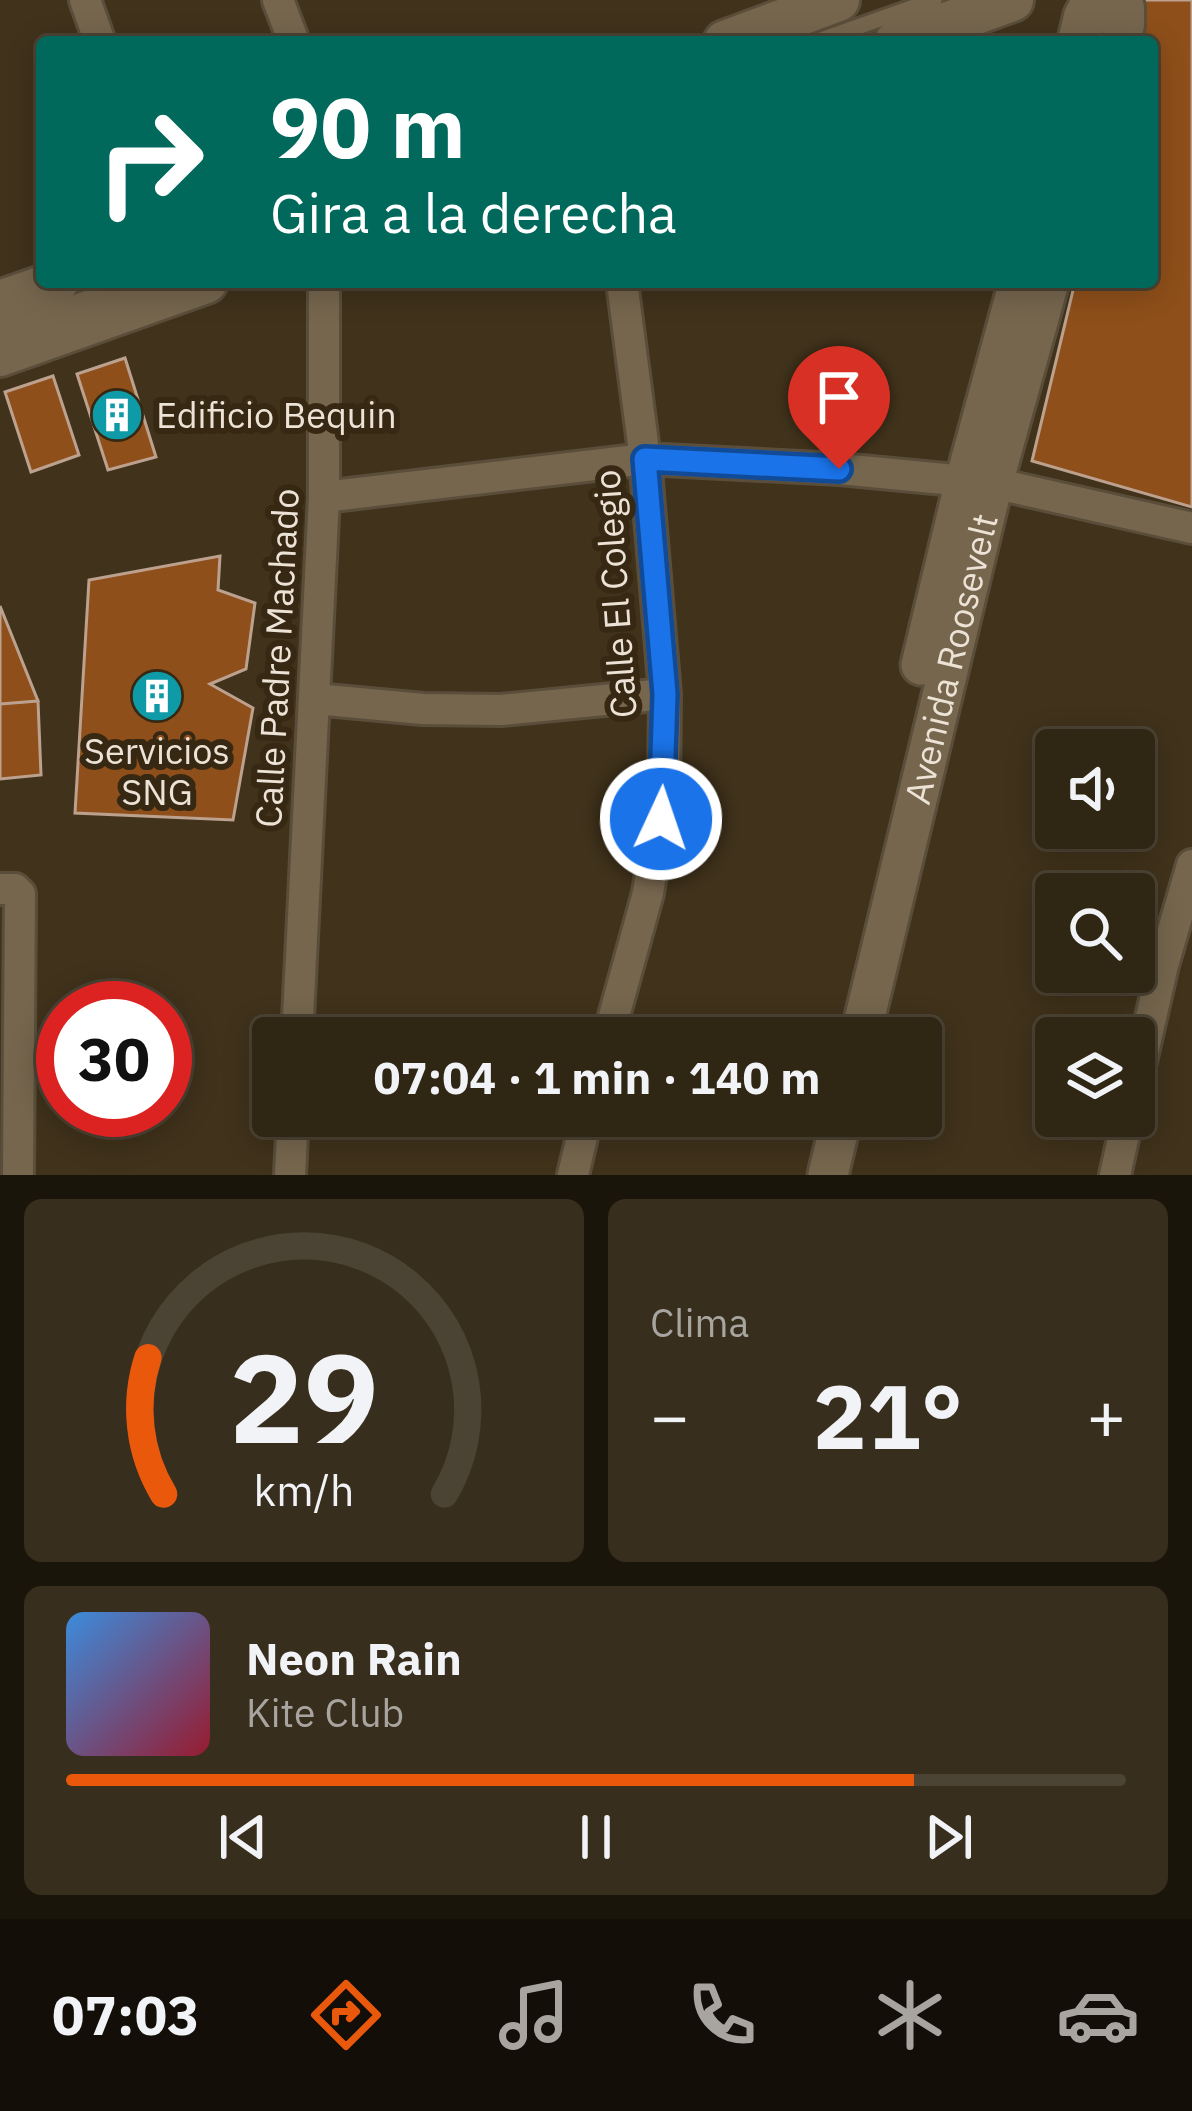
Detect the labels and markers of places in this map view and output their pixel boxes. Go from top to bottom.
pin [788,346,890,469]
building icon: Edificio Bequin [89,387,145,443]
place label: Edificio Bequin [156,391,397,438]
building icon: Servicios SNG [129,668,185,724]
place label: Servicios SNG [84,727,230,815]

